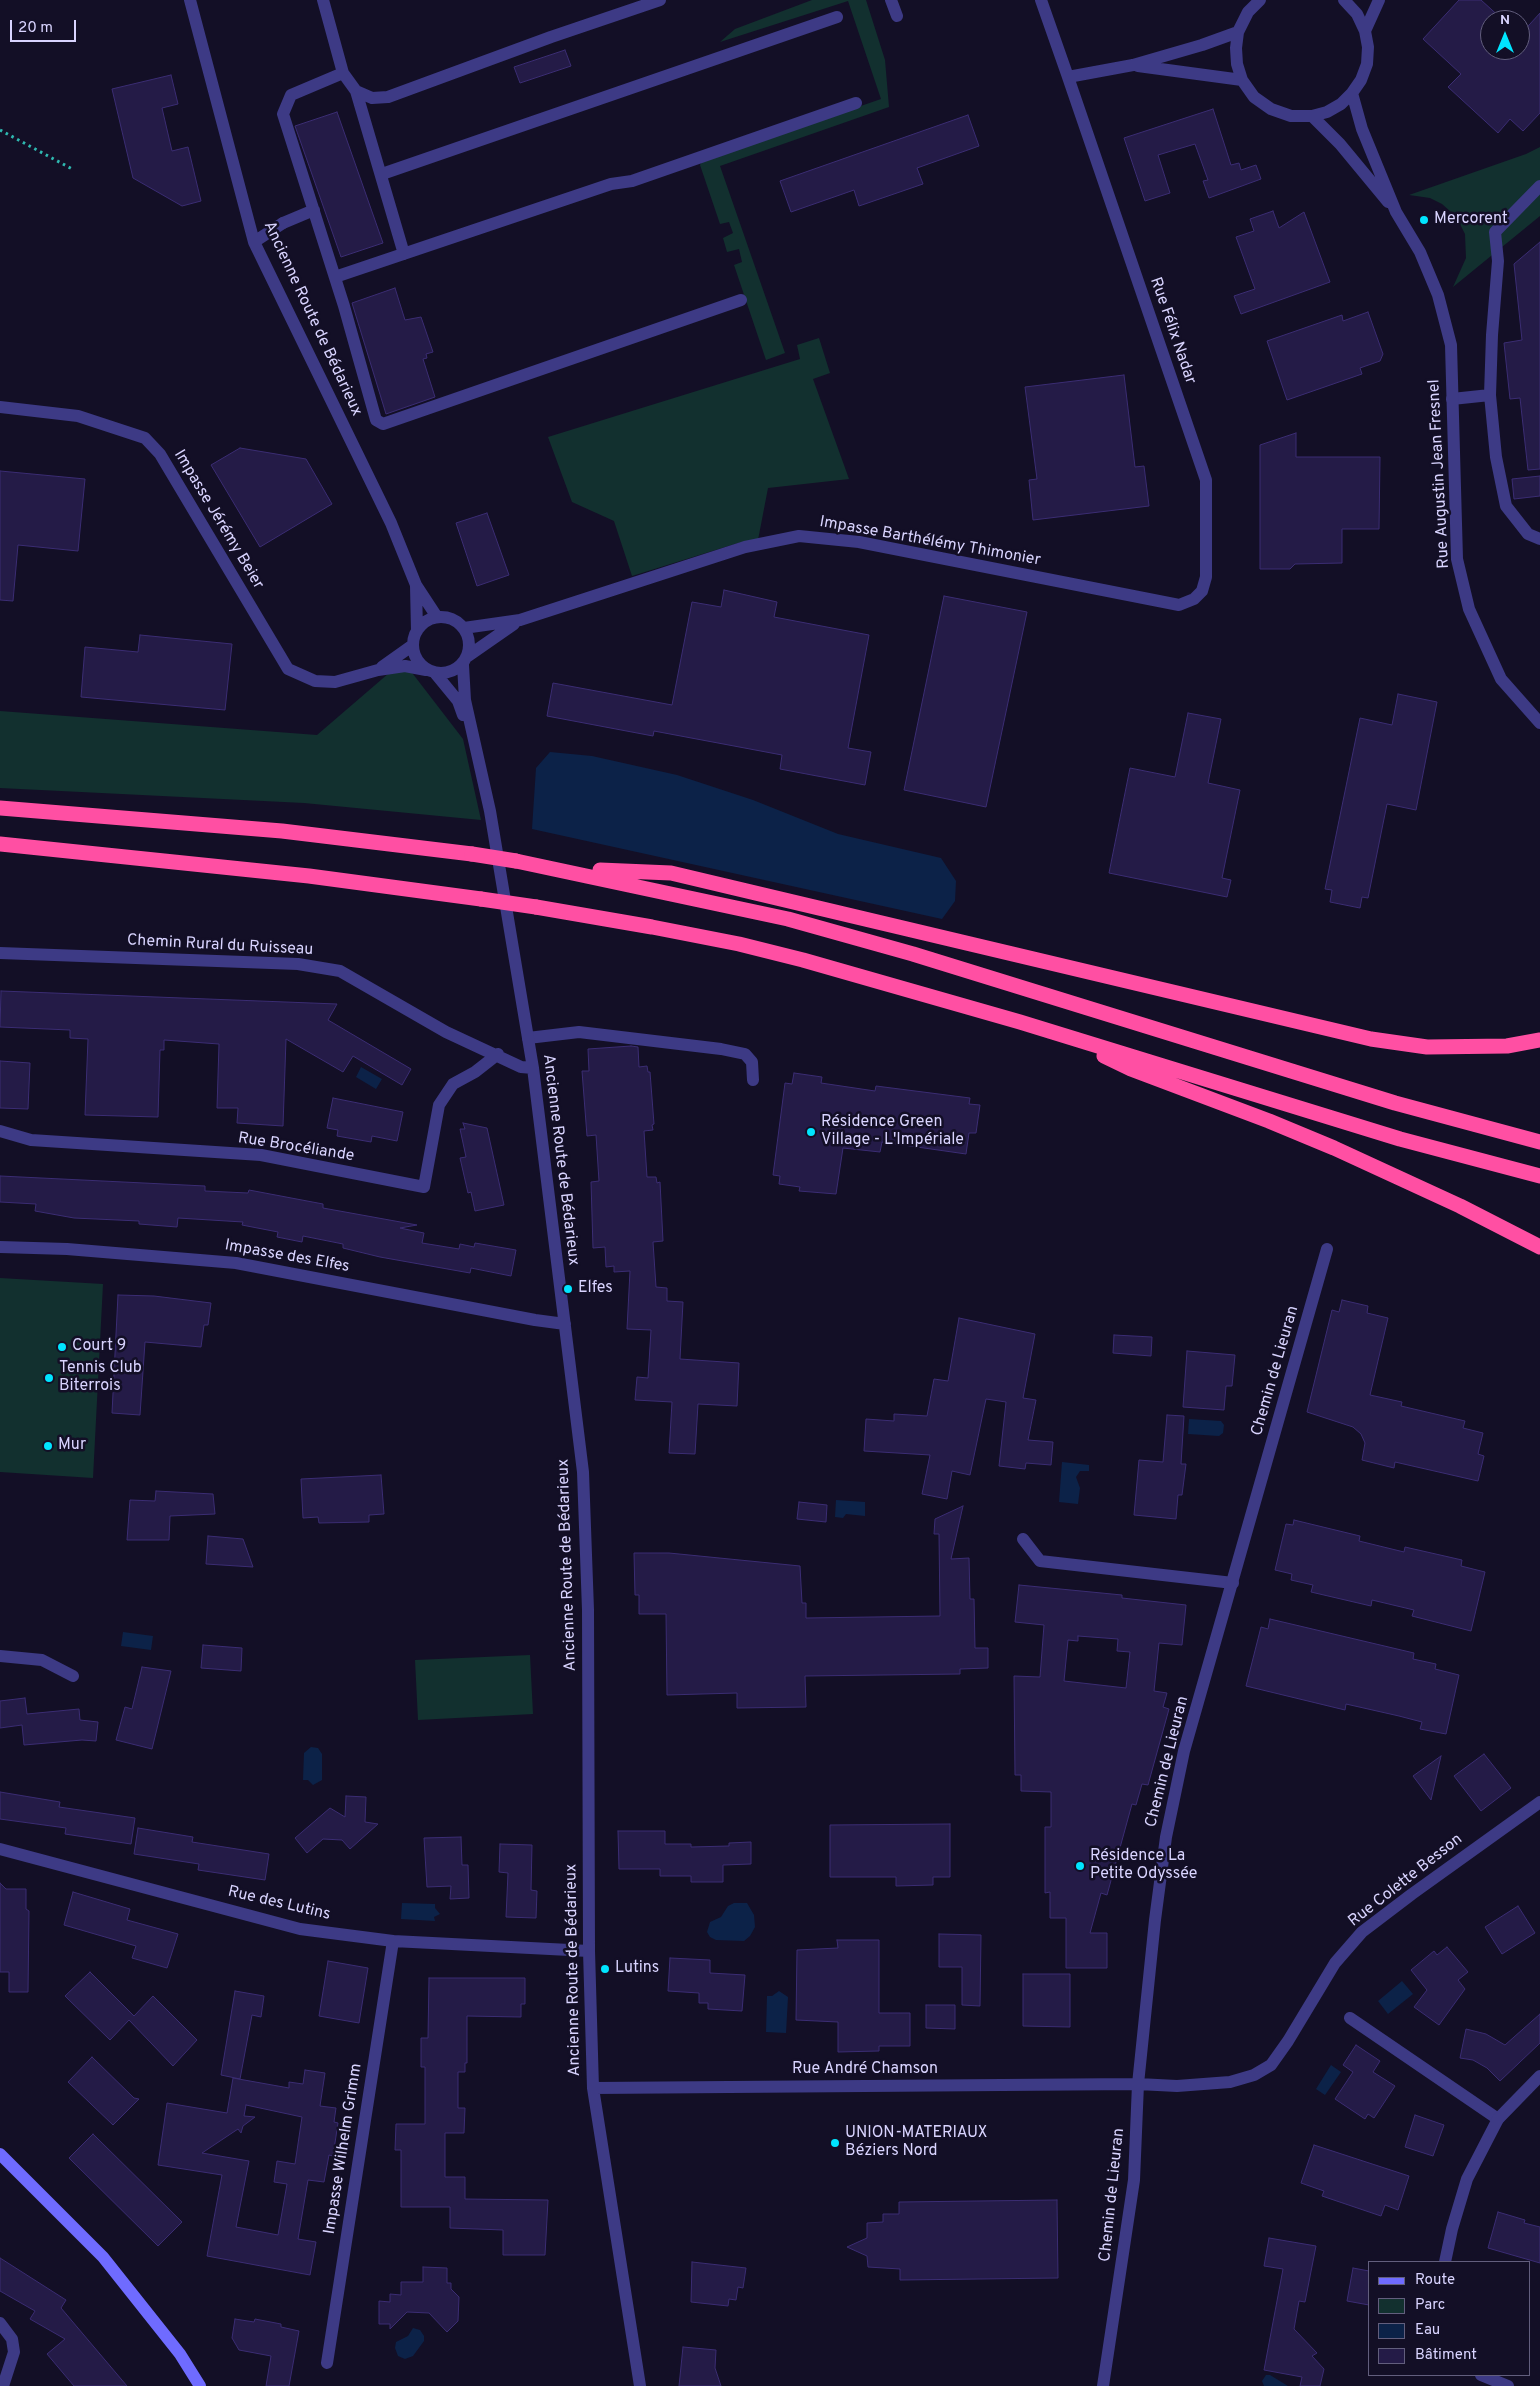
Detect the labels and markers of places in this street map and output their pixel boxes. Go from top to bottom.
place label: Mercorent [1434,210,1508,230]
marker: Mercorent [1418,214,1430,226]
place label: Résidence Green Village - L'Impériale [821,1113,964,1151]
marker: Résidence Green Village - L'Impériale [805,1126,817,1138]
place label: Elfes [578,1279,613,1299]
marker: Elfes [562,1283,574,1295]
place label: Court 9 [72,1337,126,1357]
marker: Court 9 [56,1341,68,1353]
place label: Tennis Club Biterrois [59,1359,142,1397]
marker: Tennis Club Biterrois [43,1372,55,1384]
place label: Mur [58,1436,86,1456]
marker: Mur [42,1440,54,1452]
place label: Résidence La Petite Odyssée [1090,1847,1197,1885]
marker: Résidence La Petite Odyssée [1074,1860,1086,1872]
place label: Lutins [615,1959,659,1979]
marker: Lutins [599,1963,611,1975]
place label: UNION-MATERIAUX Béziers Nord [845,2124,988,2162]
marker: UNION-MATERIAUX Béziers Nord [829,2137,841,2149]

